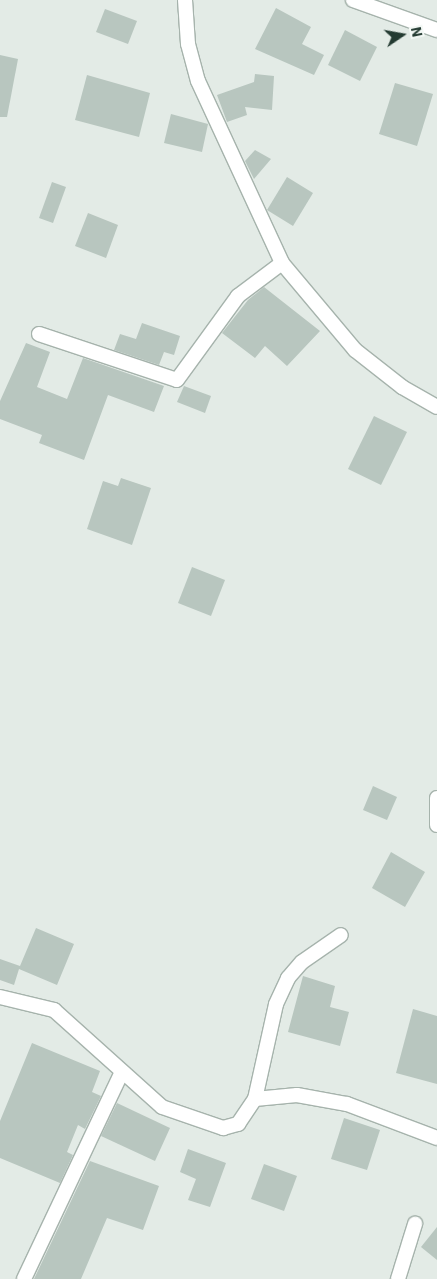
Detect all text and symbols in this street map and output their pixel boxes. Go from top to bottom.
north arrow [377,10,427,60]
text: N [407,25,427,39]

